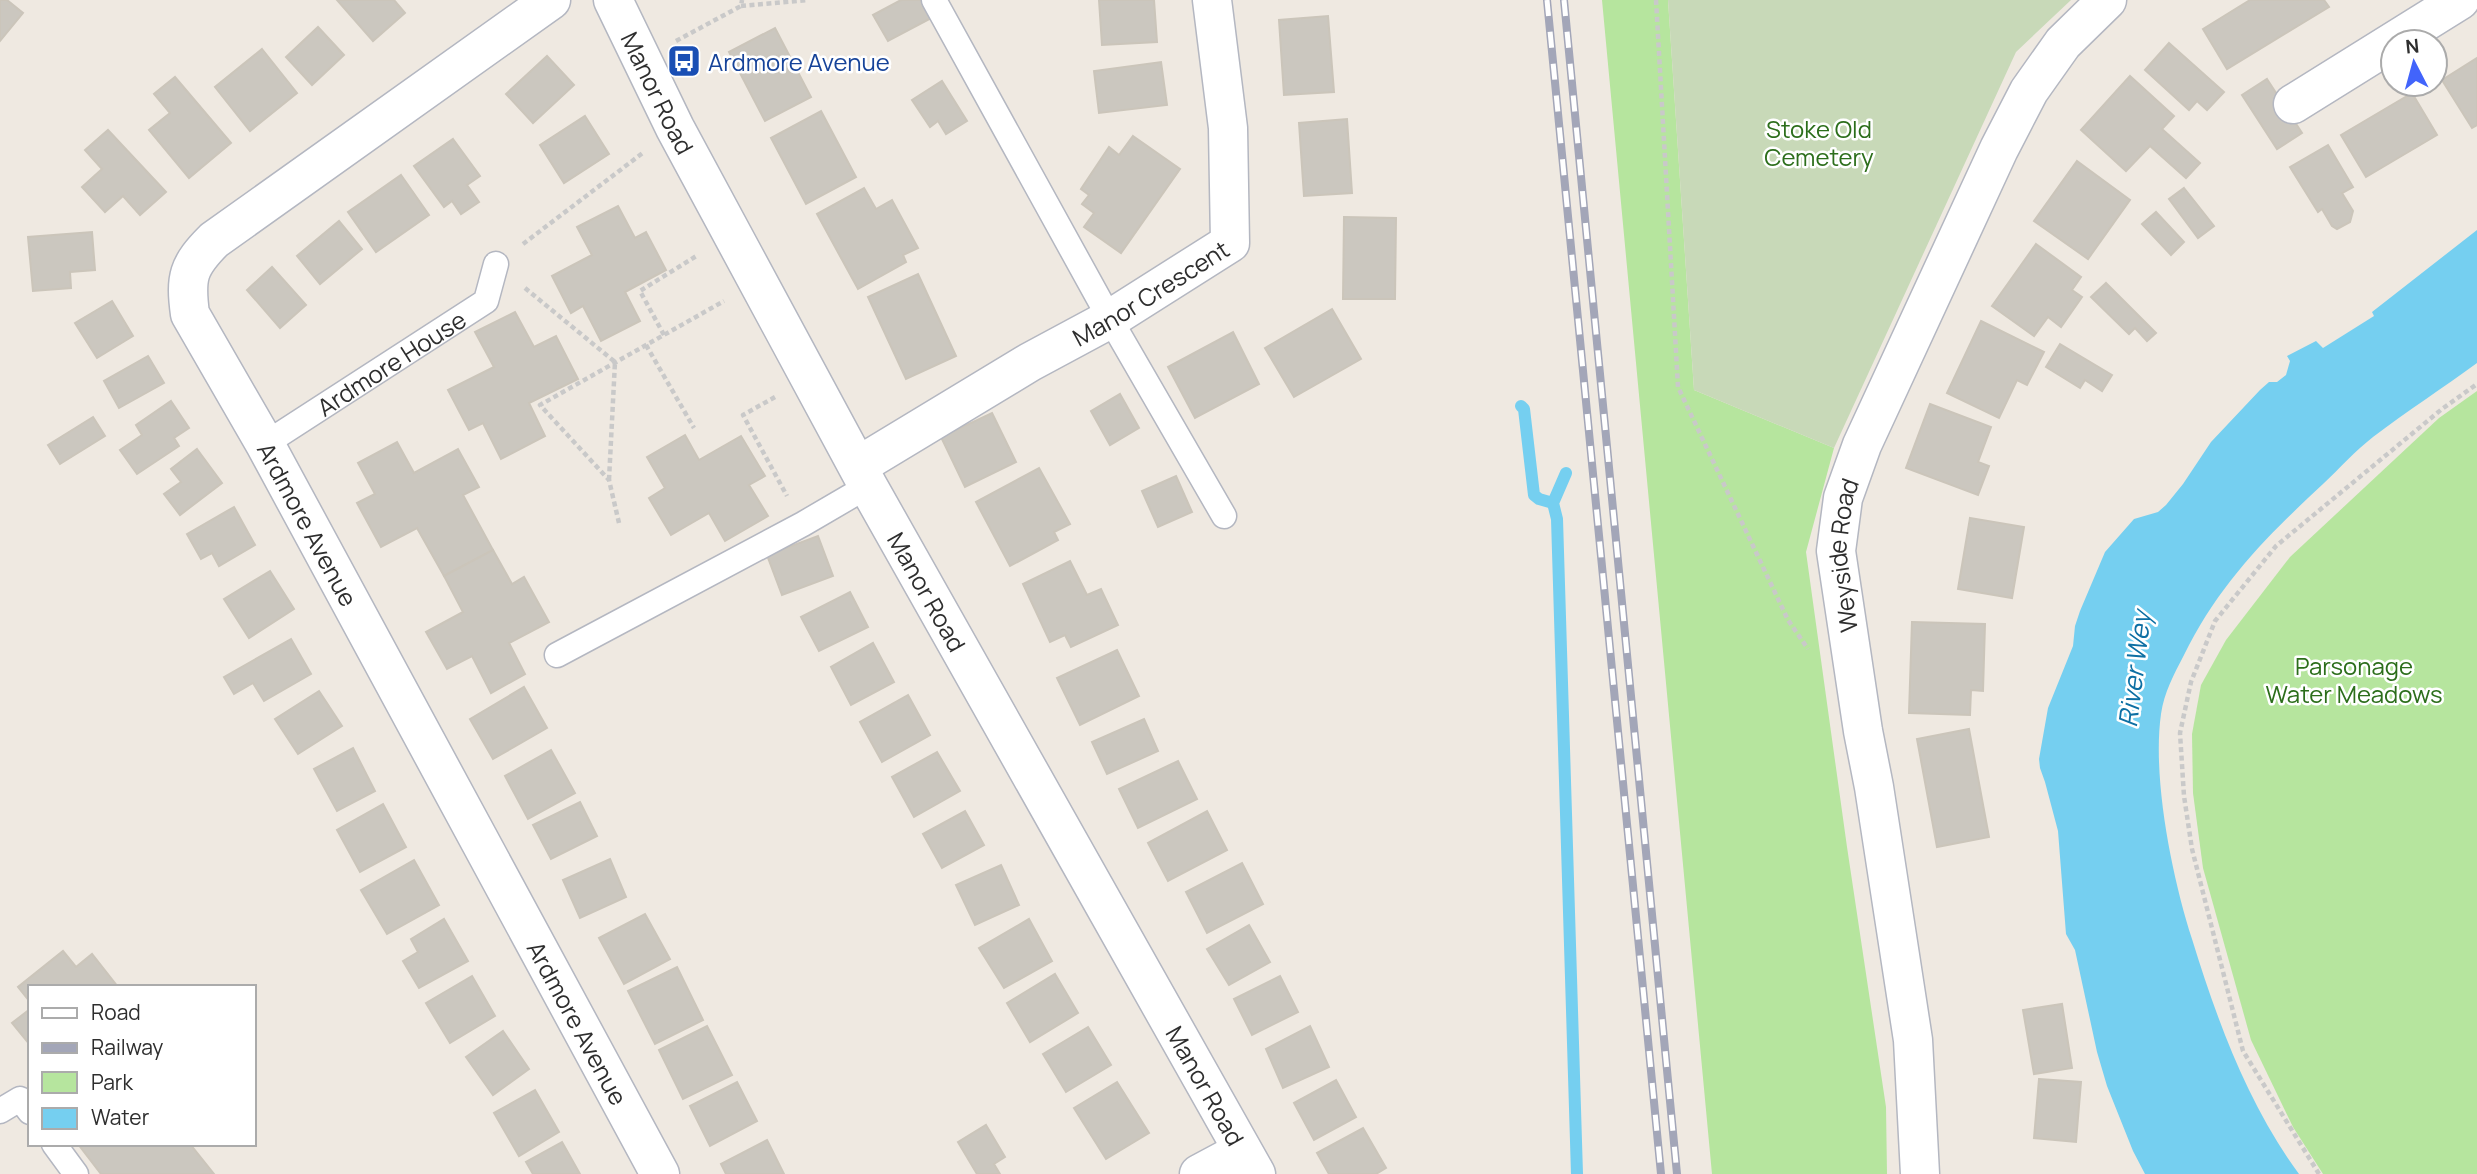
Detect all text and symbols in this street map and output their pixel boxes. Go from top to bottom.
street label: Manor Road [614,26,702,160]
north arrow [2379,28,2449,98]
text: N [2404,32,2420,60]
bus stop icon: Ardmore Avenue [665,42,703,80]
place label: Ardmore Avenue [708,45,890,78]
park label: Stoke Old Cemetery [1764,112,1874,173]
street label: Manor Crescent [1066,232,1235,353]
street label: Ardmore House [310,302,472,423]
street label: Ardmore Avenue [250,436,366,612]
street label: Weyside Road [1819,473,1865,635]
street label: Manor Road [881,526,974,657]
water label: River Wey [2109,606,2159,729]
park label: Parsonage Water Meadows [2265,649,2443,710]
street label: Ardmore Avenue [520,935,636,1110]
legend [28,985,256,1146]
text: Road [91,998,141,1026]
street label: Manor Road [1159,1020,1253,1151]
text: Railway [91,1033,163,1061]
text: Park [91,1068,133,1096]
text: Water [91,1103,150,1131]

